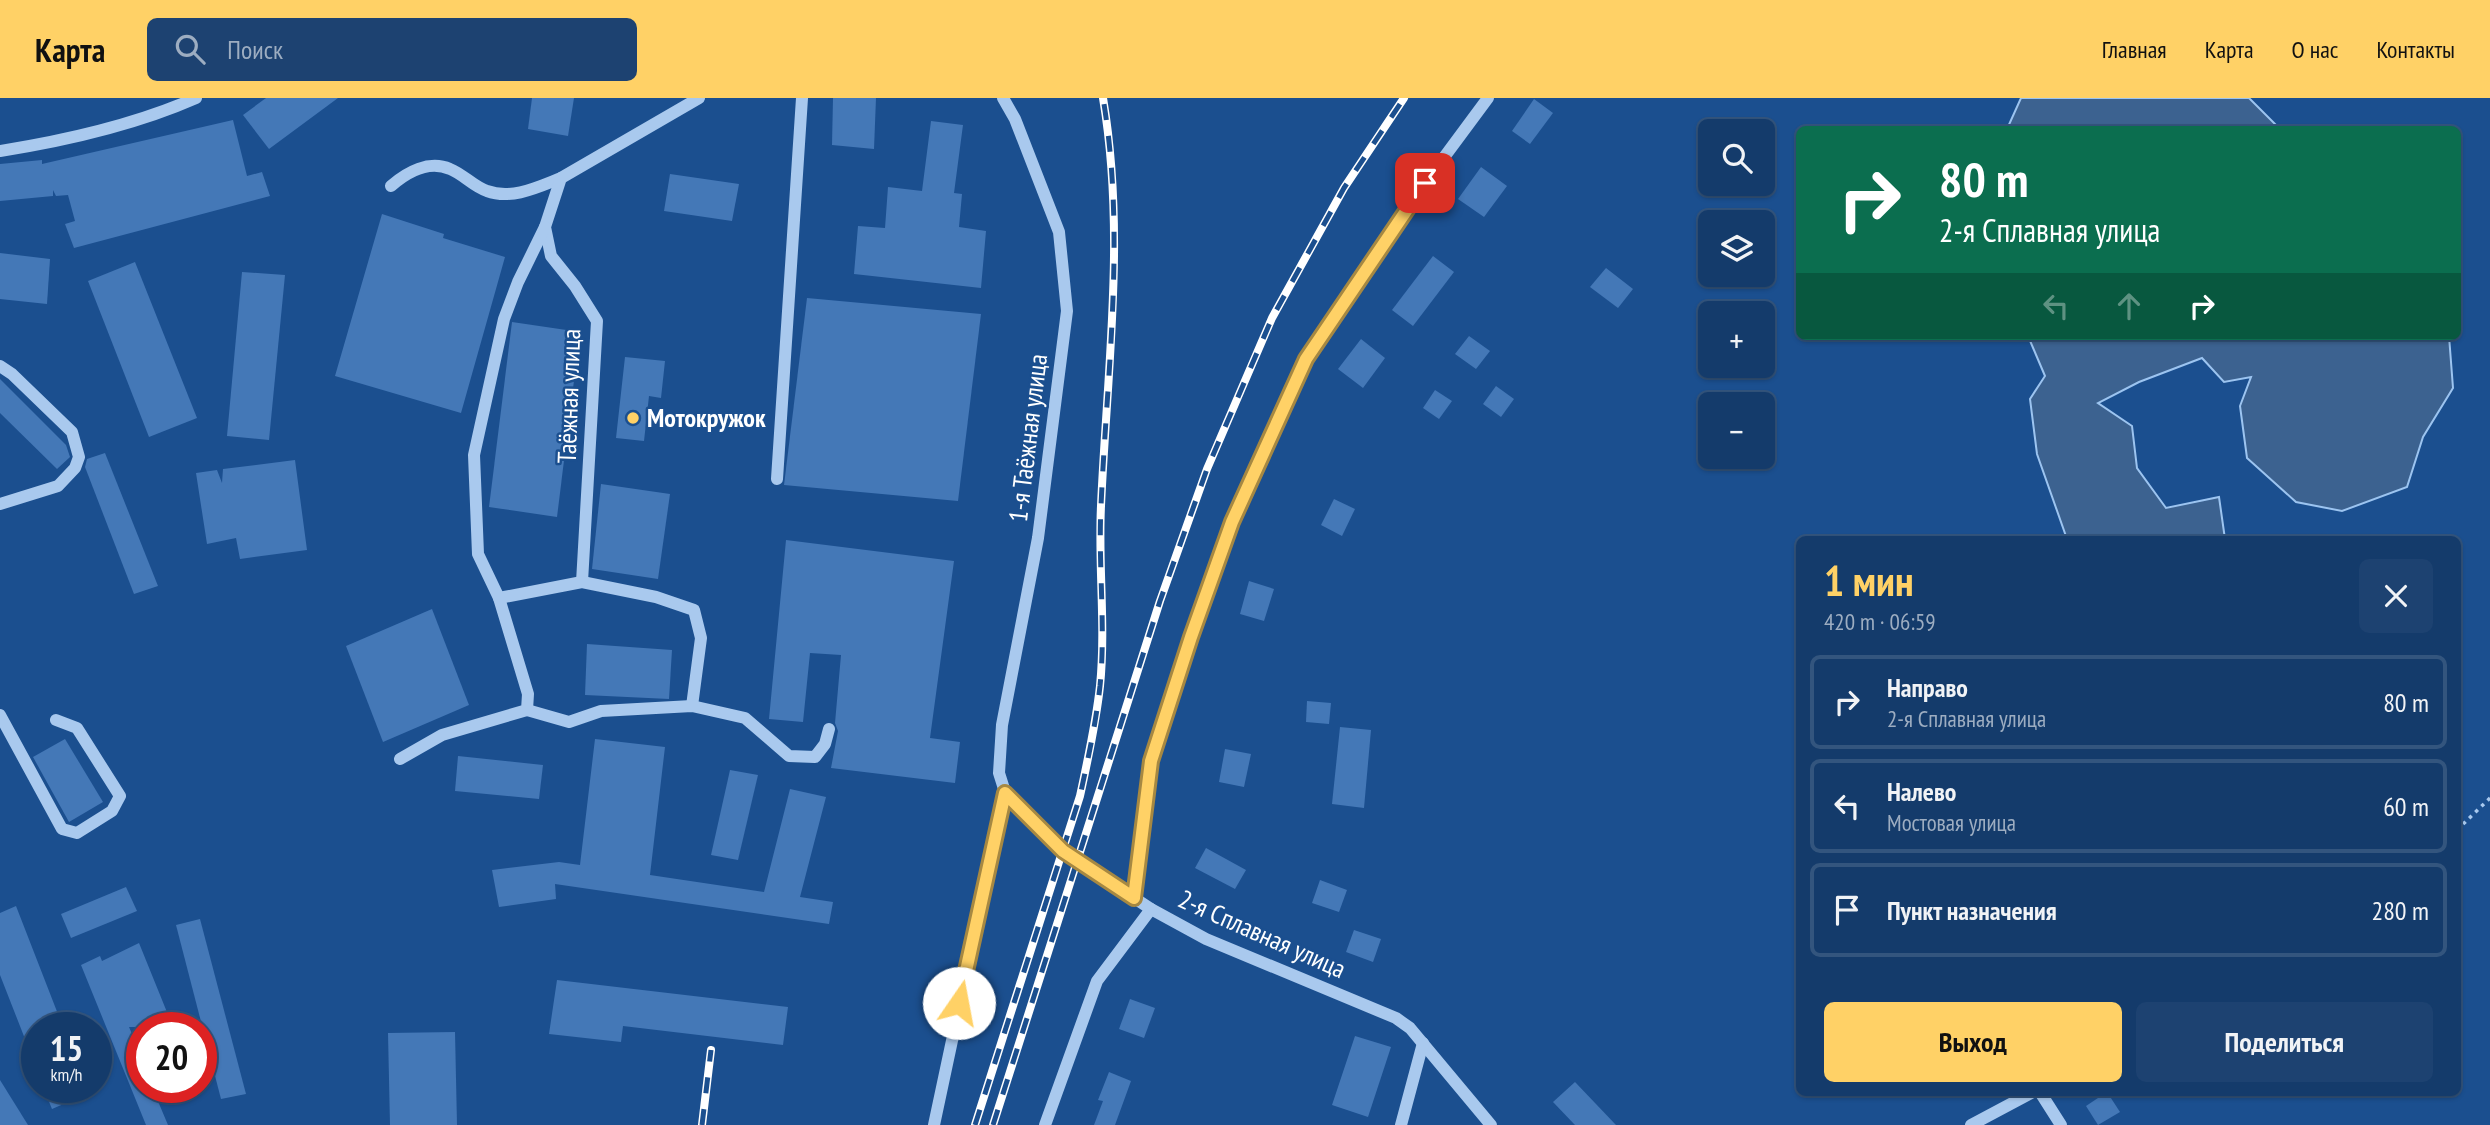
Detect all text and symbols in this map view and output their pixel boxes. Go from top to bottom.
search box [147,18,637,81]
text: Карта [35,28,105,71]
icon: search [171,30,209,68]
text: Поиск [227,33,283,66]
text: Главная [2102,34,2167,65]
text: Карта [2205,34,2254,65]
text: О нас [2292,34,2338,65]
text: Контакты [2376,34,2455,65]
map controls [1698,119,1775,469]
button: search [1698,119,1775,196]
text: 80 m [1939,147,2028,211]
pin [1395,153,1455,213]
icon: right [1824,154,1915,245]
icon: arrive [1406,164,1444,202]
text: 2-я Сплавная улица [1939,209,2160,251]
button: layers [1698,210,1775,287]
icon: left [2037,287,2075,325]
icon: ahead [2110,287,2148,325]
icon: right [2183,287,2221,325]
button: + [1698,301,1775,378]
street label: Таёжная улица [550,328,587,464]
street label: 1-я Таёжная улица [1001,352,1054,524]
button: − [1698,392,1775,469]
place label: Мотокружок [647,401,766,434]
marker: Мотокружок [625,410,641,426]
text: 1 мин [1824,553,1914,608]
button: close [2359,559,2433,633]
text: 420 m · 06:59 [1824,607,1936,636]
text: Направо [1887,671,1968,704]
icon: right [1828,683,1866,721]
text: 80 m [2383,686,2429,719]
text: 2-я Сплавная улица [1887,704,2046,733]
text: Налево [1887,775,1956,808]
icon: left [1828,787,1866,825]
text: 60 m [2383,790,2429,823]
text: Мостовая улица [1887,808,2016,837]
street label: 2-я Сплавная улица [1173,882,1351,985]
icon: arrive [1828,891,1866,929]
text: Пункт назначения [1887,894,2057,927]
text: 280 m [2371,894,2429,927]
position arrow [922,966,996,1040]
button: Выход [1824,1002,2122,1082]
button: Поделиться [2136,1002,2433,1082]
speed limit sign: 20 [126,1012,217,1103]
text: 15 [50,1025,83,1071]
text: km/h [51,1063,82,1086]

